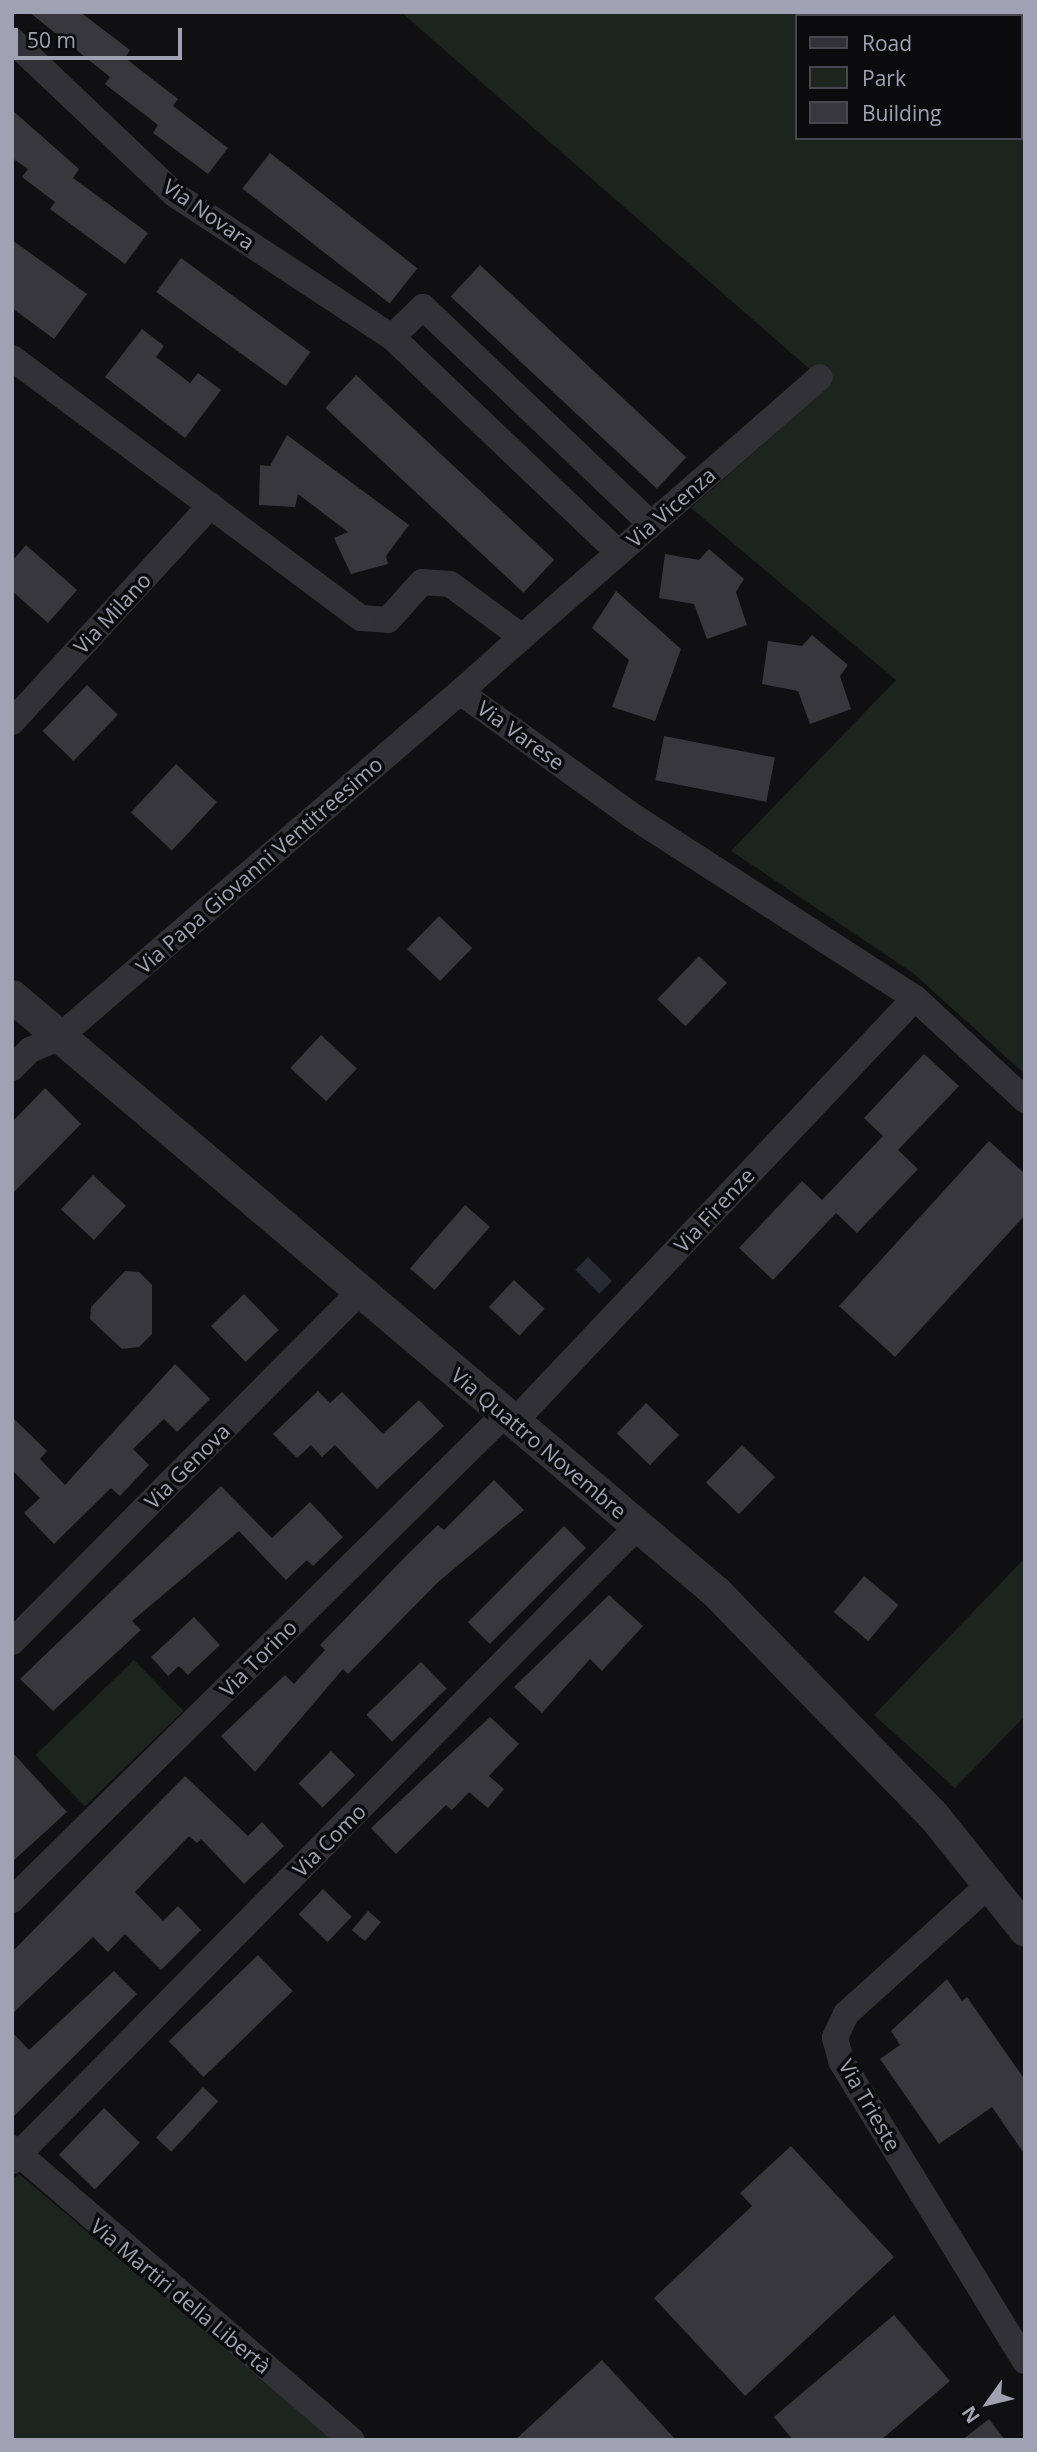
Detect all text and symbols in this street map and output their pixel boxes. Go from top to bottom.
scale bar [18,14,186,58]
legend [796,14,1023,140]
text: 50 m [27,26,76,54]
text: Road [862,29,912,57]
text: Park [862,64,906,92]
text: Building [862,99,941,127]
street label: Via Novara [158,173,260,255]
street label: Via Vicenza [622,462,720,552]
street label: Via Milano [68,567,156,659]
street label: Via Varese [473,695,569,775]
street label: Via Papa Giovanni Ventitreesimo [131,751,387,979]
street label: Via Firenze [669,1163,759,1257]
street label: Via Quattro Novembre [446,1362,632,1524]
street label: Via Genova [139,1418,235,1514]
street label: Via Torino [214,1614,302,1702]
street label: Via Como [287,1798,371,1882]
street label: Via Trieste [834,2055,906,2155]
street label: Via Martiri della Libertà [86,2213,276,2379]
north arrow [953,2368,1023,2438]
text: N [955,2401,986,2428]

